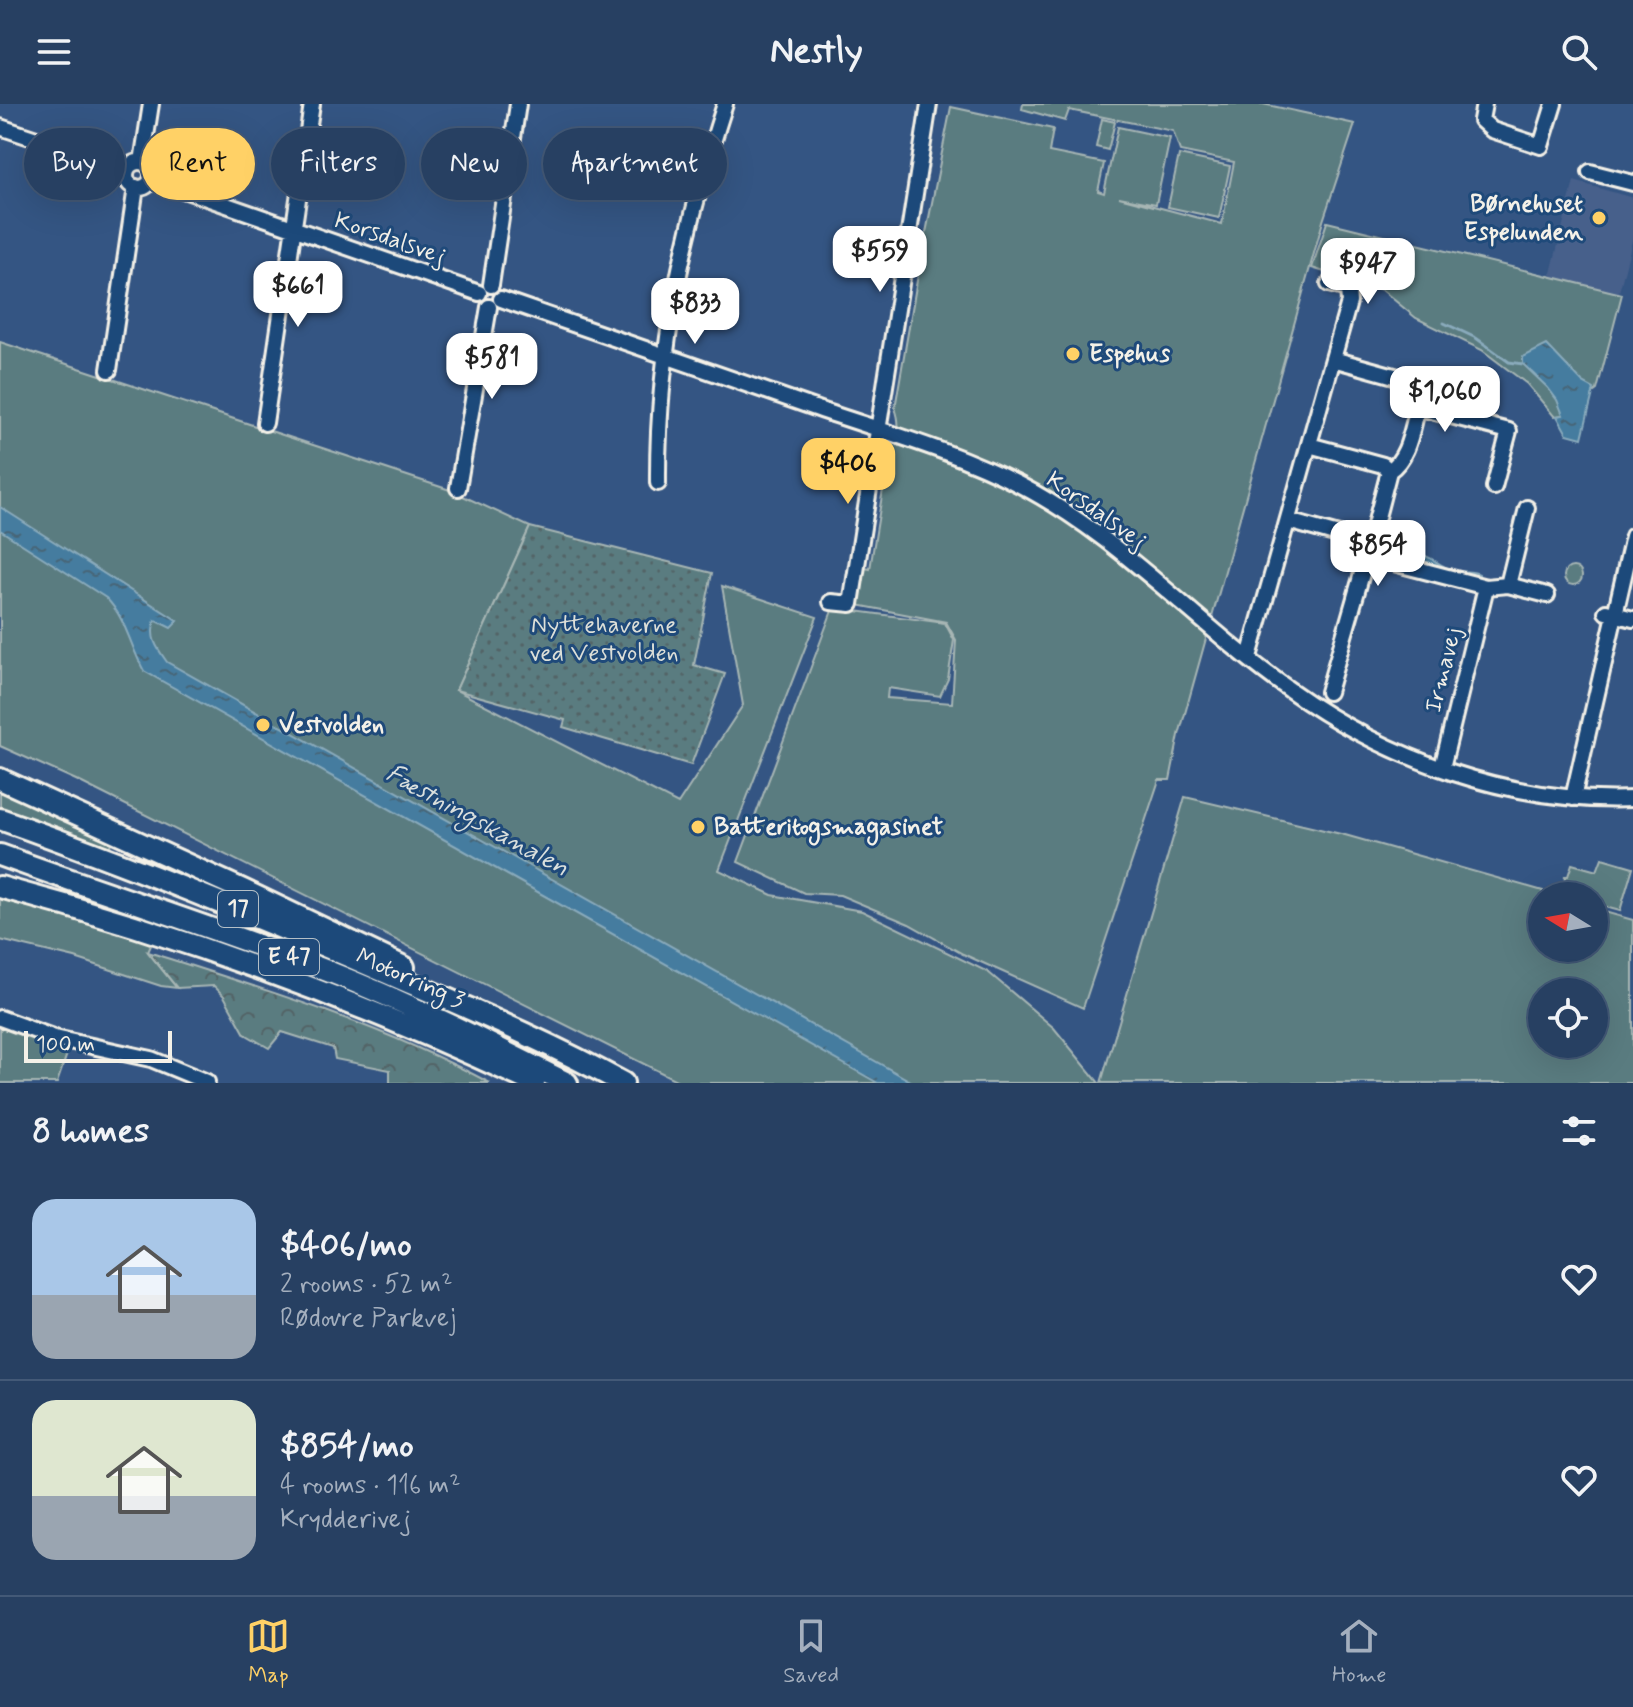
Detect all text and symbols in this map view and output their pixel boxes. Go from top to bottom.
text: Nestly [770,29,863,76]
icon: menu [32,30,76,74]
icon: search [1557,30,1601,74]
chip: Buy [24,128,125,200]
chip: Rent [141,128,255,200]
chip: Filters [271,128,405,200]
chip: New [421,128,527,200]
chip: Apartment [543,128,727,200]
place label: Børnehuset Espelunden [1464,189,1583,248]
street label: Korsdalsvej [330,205,450,273]
marker: Børnehuset Espelunden [1590,209,1608,227]
pin: $559 [833,226,927,294]
text: $559 [851,235,909,269]
pin: $947 [1321,238,1415,306]
text: $947 [1339,247,1397,281]
pin: $661 [251,261,345,329]
text: $661 [271,270,325,304]
pin: $833 [648,278,742,346]
text: $833 [669,287,721,321]
pin: $581 [445,333,539,401]
place label: Espehus [1089,339,1170,370]
text: $581 [464,342,520,376]
marker: Espehus [1064,345,1082,363]
pin: $1,060 [1380,366,1510,434]
text: $1,060 [1408,375,1482,409]
pin: $406 [801,438,895,506]
text: $406 [819,447,877,481]
street label: Korsdalsvej [1040,465,1152,557]
pin: $854 [1331,520,1425,588]
text: $854 [1348,529,1408,563]
park label: Nyttehaverne ved Vestvolden [529,610,679,669]
street label: Irmavej [1418,624,1470,716]
place label: Vestvolden [279,710,384,741]
marker: Vestvolden [254,716,272,734]
water label: Fæstningskanalen [379,757,574,887]
place label: Batteritogsmagasinet [714,812,944,846]
marker: Batteritogsmagasinet [689,818,707,836]
north arrow [1528,882,1608,962]
map controls [1528,882,1608,1058]
road number: 17 [218,891,258,927]
road number: E 47 [259,939,319,975]
street label: Motorring 3 [350,941,469,1019]
button: locate [1528,978,1608,1058]
scale bar [24,1027,172,1063]
text: 100 m [36,1031,95,1059]
text: 8 homes [32,1109,149,1154]
icon: filters [1557,1109,1601,1153]
text: $406/mo [280,1223,412,1268]
icon: home [96,1231,192,1327]
icon: heart [1557,1257,1601,1301]
text: 2 rooms · 52 m² [280,1268,452,1302]
text: Rødovre Parkvej [280,1302,456,1336]
text: $854/mo [280,1424,414,1469]
icon: home [96,1432,192,1528]
icon: heart [1557,1458,1601,1502]
text: 4 rooms · 116 m² [280,1469,461,1503]
text: Krydderivej [280,1503,411,1537]
tab: Map [246,1614,290,1690]
tab: Saved [783,1614,839,1690]
tab: Home [1332,1614,1387,1690]

